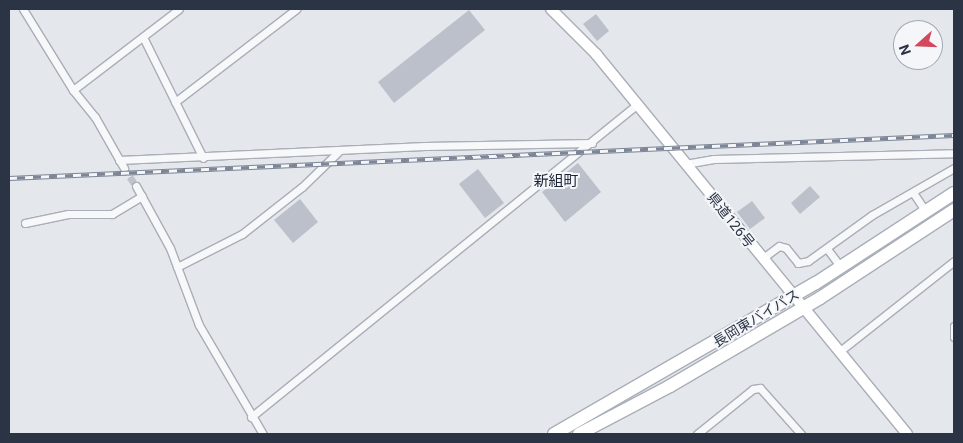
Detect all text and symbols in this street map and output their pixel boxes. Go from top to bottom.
north arrow [893,20,943,70]
text: N [896,42,914,57]
district label: 新組町 [534,173,578,191]
street label: 県道126号 [704,189,758,251]
street label: 長岡東バイパス [710,286,802,350]

